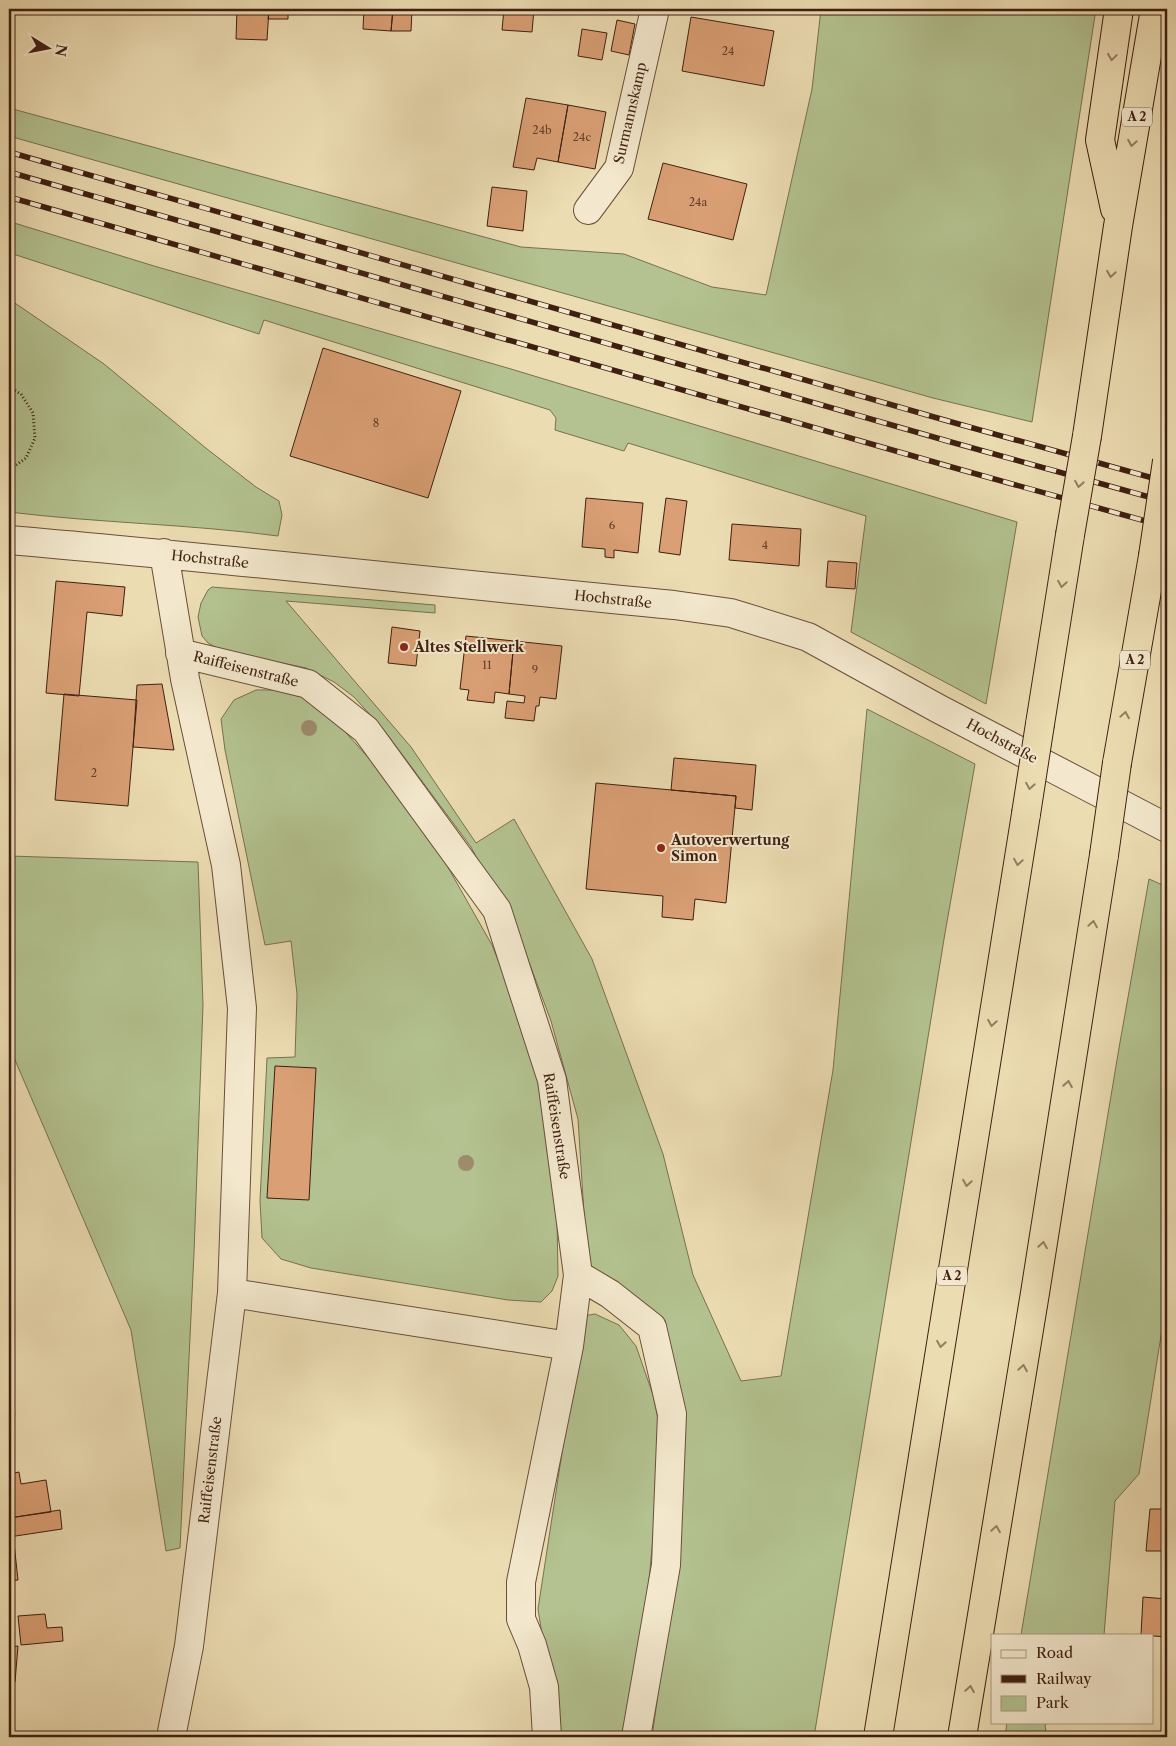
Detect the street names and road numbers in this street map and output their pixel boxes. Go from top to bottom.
street label: Surmannskamp [610,60,650,166]
road number: A 2 [1122,108,1152,126]
street label: Hochstraße [170,546,250,572]
street label: Hochstraße [573,586,653,612]
street label: Raiffeisenstraße [191,647,301,691]
road number: A 2 [1120,650,1150,670]
street label: Hochstraße [963,715,1041,767]
street label: Raiffeisenstraße [540,1071,574,1181]
road number: A 2 [937,1266,967,1285]
street label: Raiffeisenstraße [194,1415,226,1525]

